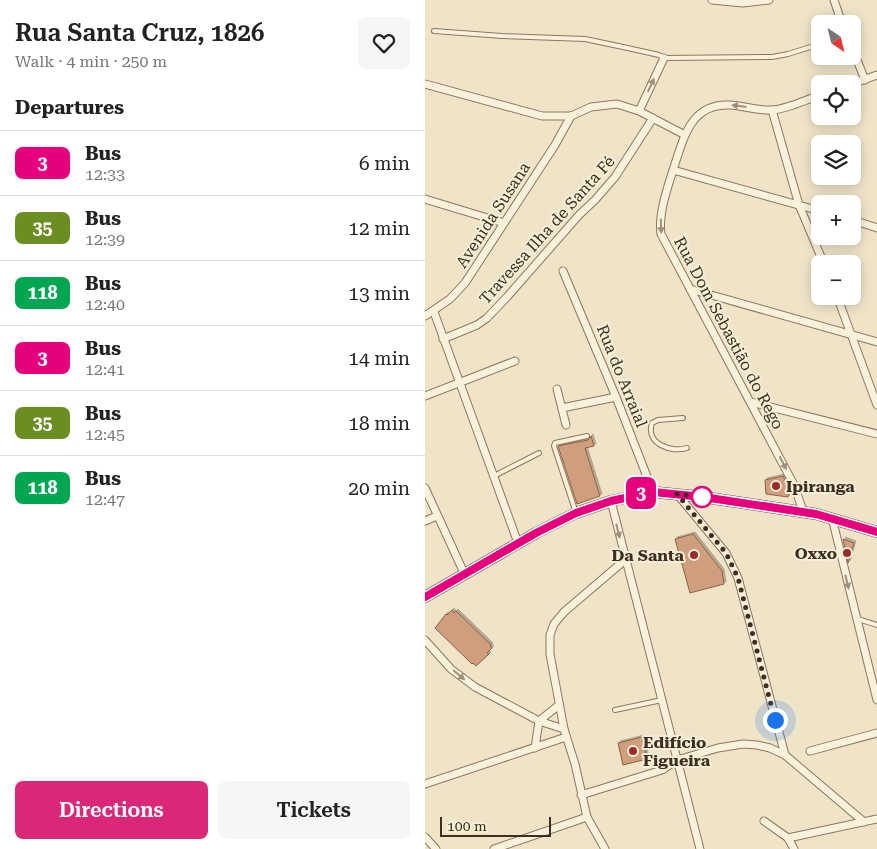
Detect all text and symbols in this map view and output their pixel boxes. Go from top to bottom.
north arrow [811,15,861,65]
map controls [811,15,861,305]
button: heart [358,17,410,69]
text: Rua Santa Cruz, 1826 [15,19,264,47]
text: Walk · 4 min · 250 m [15,52,167,71]
button: locate [811,75,861,125]
one-way arrow [647,78,655,92]
text: Departures [15,96,124,119]
one-way arrow [731,102,747,110]
button: layers [811,135,861,185]
text: Bus [85,142,121,165]
text: 3 [37,152,48,173]
text: 6 min [359,152,410,175]
street label: Travessa Ilha de Santa Fé [475,152,619,308]
street label: Avenida Susana [452,158,534,271]
text: 12:33 [85,165,125,184]
button: + [811,195,861,245]
text: Bus [85,207,121,230]
text: 35 [32,217,53,238]
text: 12 min [348,217,410,240]
one-way arrow [657,219,665,235]
text: 12:39 [85,230,125,249]
street label: Rua Dom Sebastião do Rego [670,233,788,433]
button: − [811,255,861,305]
text: Bus [85,272,121,295]
text: 118 [27,282,58,303]
text: 13 min [348,282,410,305]
text: 12:40 [85,295,125,314]
street label: Rua do Arraial [593,322,651,430]
text: Bus [85,337,121,360]
text: 3 [37,347,48,368]
text: 14 min [348,347,410,370]
text: 12:41 [85,360,125,379]
text: Bus [85,402,121,425]
text: 35 [32,412,53,433]
text: 18 min [348,412,410,435]
text: 12:45 [85,425,125,444]
one-way arrow [779,456,787,471]
text: Bus [85,467,121,490]
text: 118 [27,477,58,498]
text: 20 min [348,477,410,500]
line badge: 3 [625,477,657,509]
place label: Ipiranga [786,477,855,496]
marker: Ipiranga [770,480,782,492]
text: 3 [636,482,646,503]
unlabelled marker [691,486,713,508]
text: 12:47 [85,490,125,509]
one-way arrow [614,523,622,538]
place label: Oxxo [795,544,837,563]
place label: Da Santa [612,546,685,565]
marker: Oxxo [841,547,853,559]
marker: Da Santa [688,549,700,561]
one-way arrow [843,575,851,590]
one-way arrow [452,670,465,681]
your location [763,708,788,733]
place label: Edifício Figueira [643,733,711,770]
marker: Edifício Figueira [627,745,639,757]
button: Directions [15,781,208,839]
button: Tickets [218,781,410,839]
scale bar [440,814,551,837]
text: 100 m [447,818,487,834]

